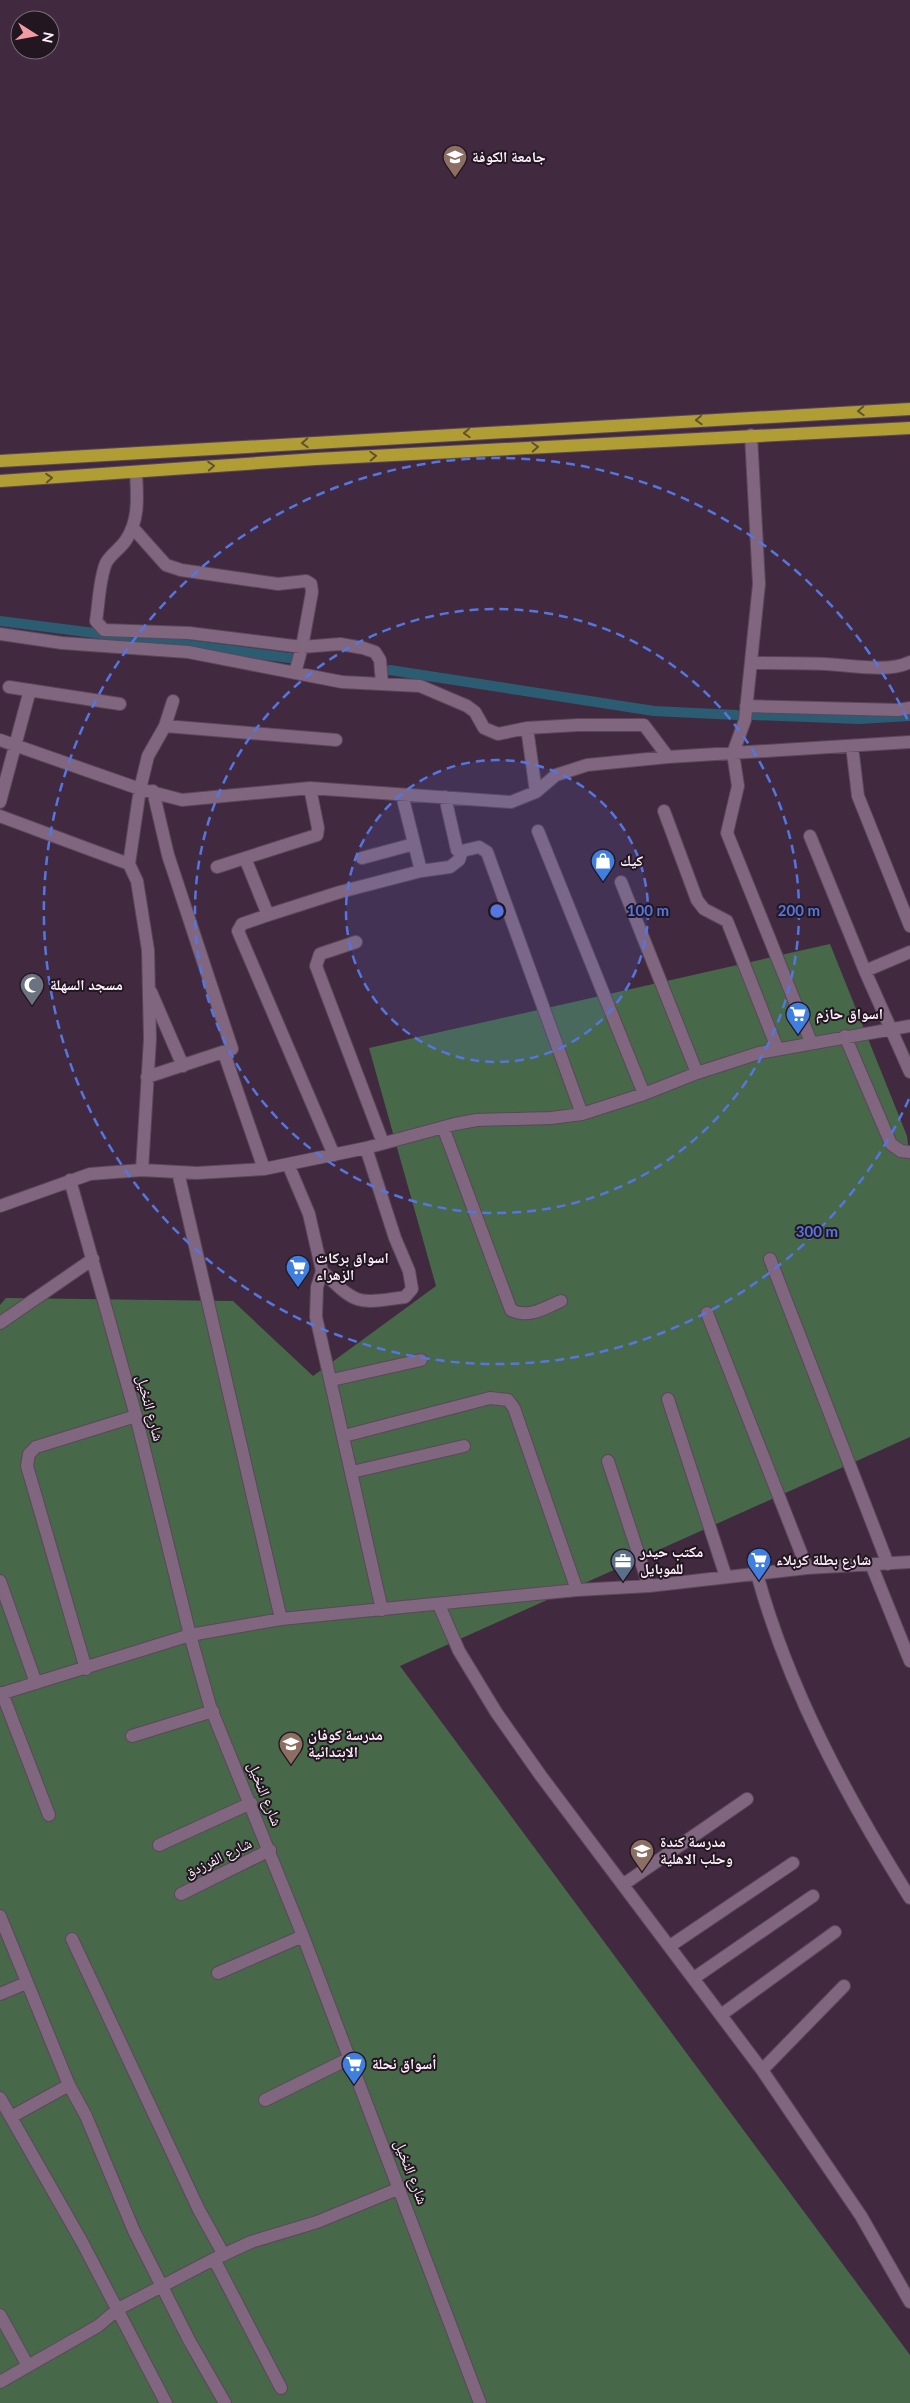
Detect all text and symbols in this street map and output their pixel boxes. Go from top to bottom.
north arrow [10,10,60,60]
text: N [39,31,58,44]
school or university icon: جامعة الكوفة [442,144,468,178]
place label: جامعة الكوفة [472,147,546,165]
one-way arrow [857,406,865,417]
one-way arrow [695,414,703,425]
one-way arrow [463,428,471,439]
one-way arrow [300,437,308,448]
one-way arrow [531,441,539,452]
one-way arrow [369,450,377,461]
one-way arrow [207,461,215,472]
one-way arrow [45,473,53,484]
shop icon: كيك [590,848,616,882]
place label: كيك [620,851,644,869]
text: 100 m [627,901,669,919]
text: 200 m [778,901,820,919]
centre of rings [488,902,506,920]
mosque icon: مسجد السهلة [19,972,45,1006]
place label: مسجد السهلة [50,975,123,994]
supermarket icon: اسواق حازم [785,1001,811,1035]
place label: اسواق حازم [816,1004,883,1024]
text: 300 m [796,1222,838,1240]
place label: اسواق بركات الزهراء [316,1248,389,1283]
supermarket icon: اسواق بركات الزهراء [285,1254,311,1288]
street label: شارع النخيل [132,1373,168,1443]
place label: مكتب حيدر للموبايل [639,1542,703,1578]
supermarket icon: شارع بطلة كربلاء [746,1547,772,1581]
office icon: مكتب حيدر للموبايل [610,1548,636,1582]
place label: شارع بطلة كربلاء [776,1550,871,1570]
place label: مدرسة كوفان الابتدائية [308,1725,383,1761]
school or university icon: مدرسة كوفان الابتدائية [278,1731,304,1765]
street label: شارع النخيل [243,1759,287,1829]
place label: مدرسة كندة وحلب الاهلية [660,1832,733,1868]
street label: شارع الفرزدق [181,1833,255,1883]
school or university icon: مدرسة كندة وحلب الاهلية [629,1838,655,1872]
supermarket icon: أسواق نحلة [341,2051,367,2085]
place label: أسواق نحلة [372,2054,436,2073]
street label: شارع النخيل [390,2137,433,2207]

